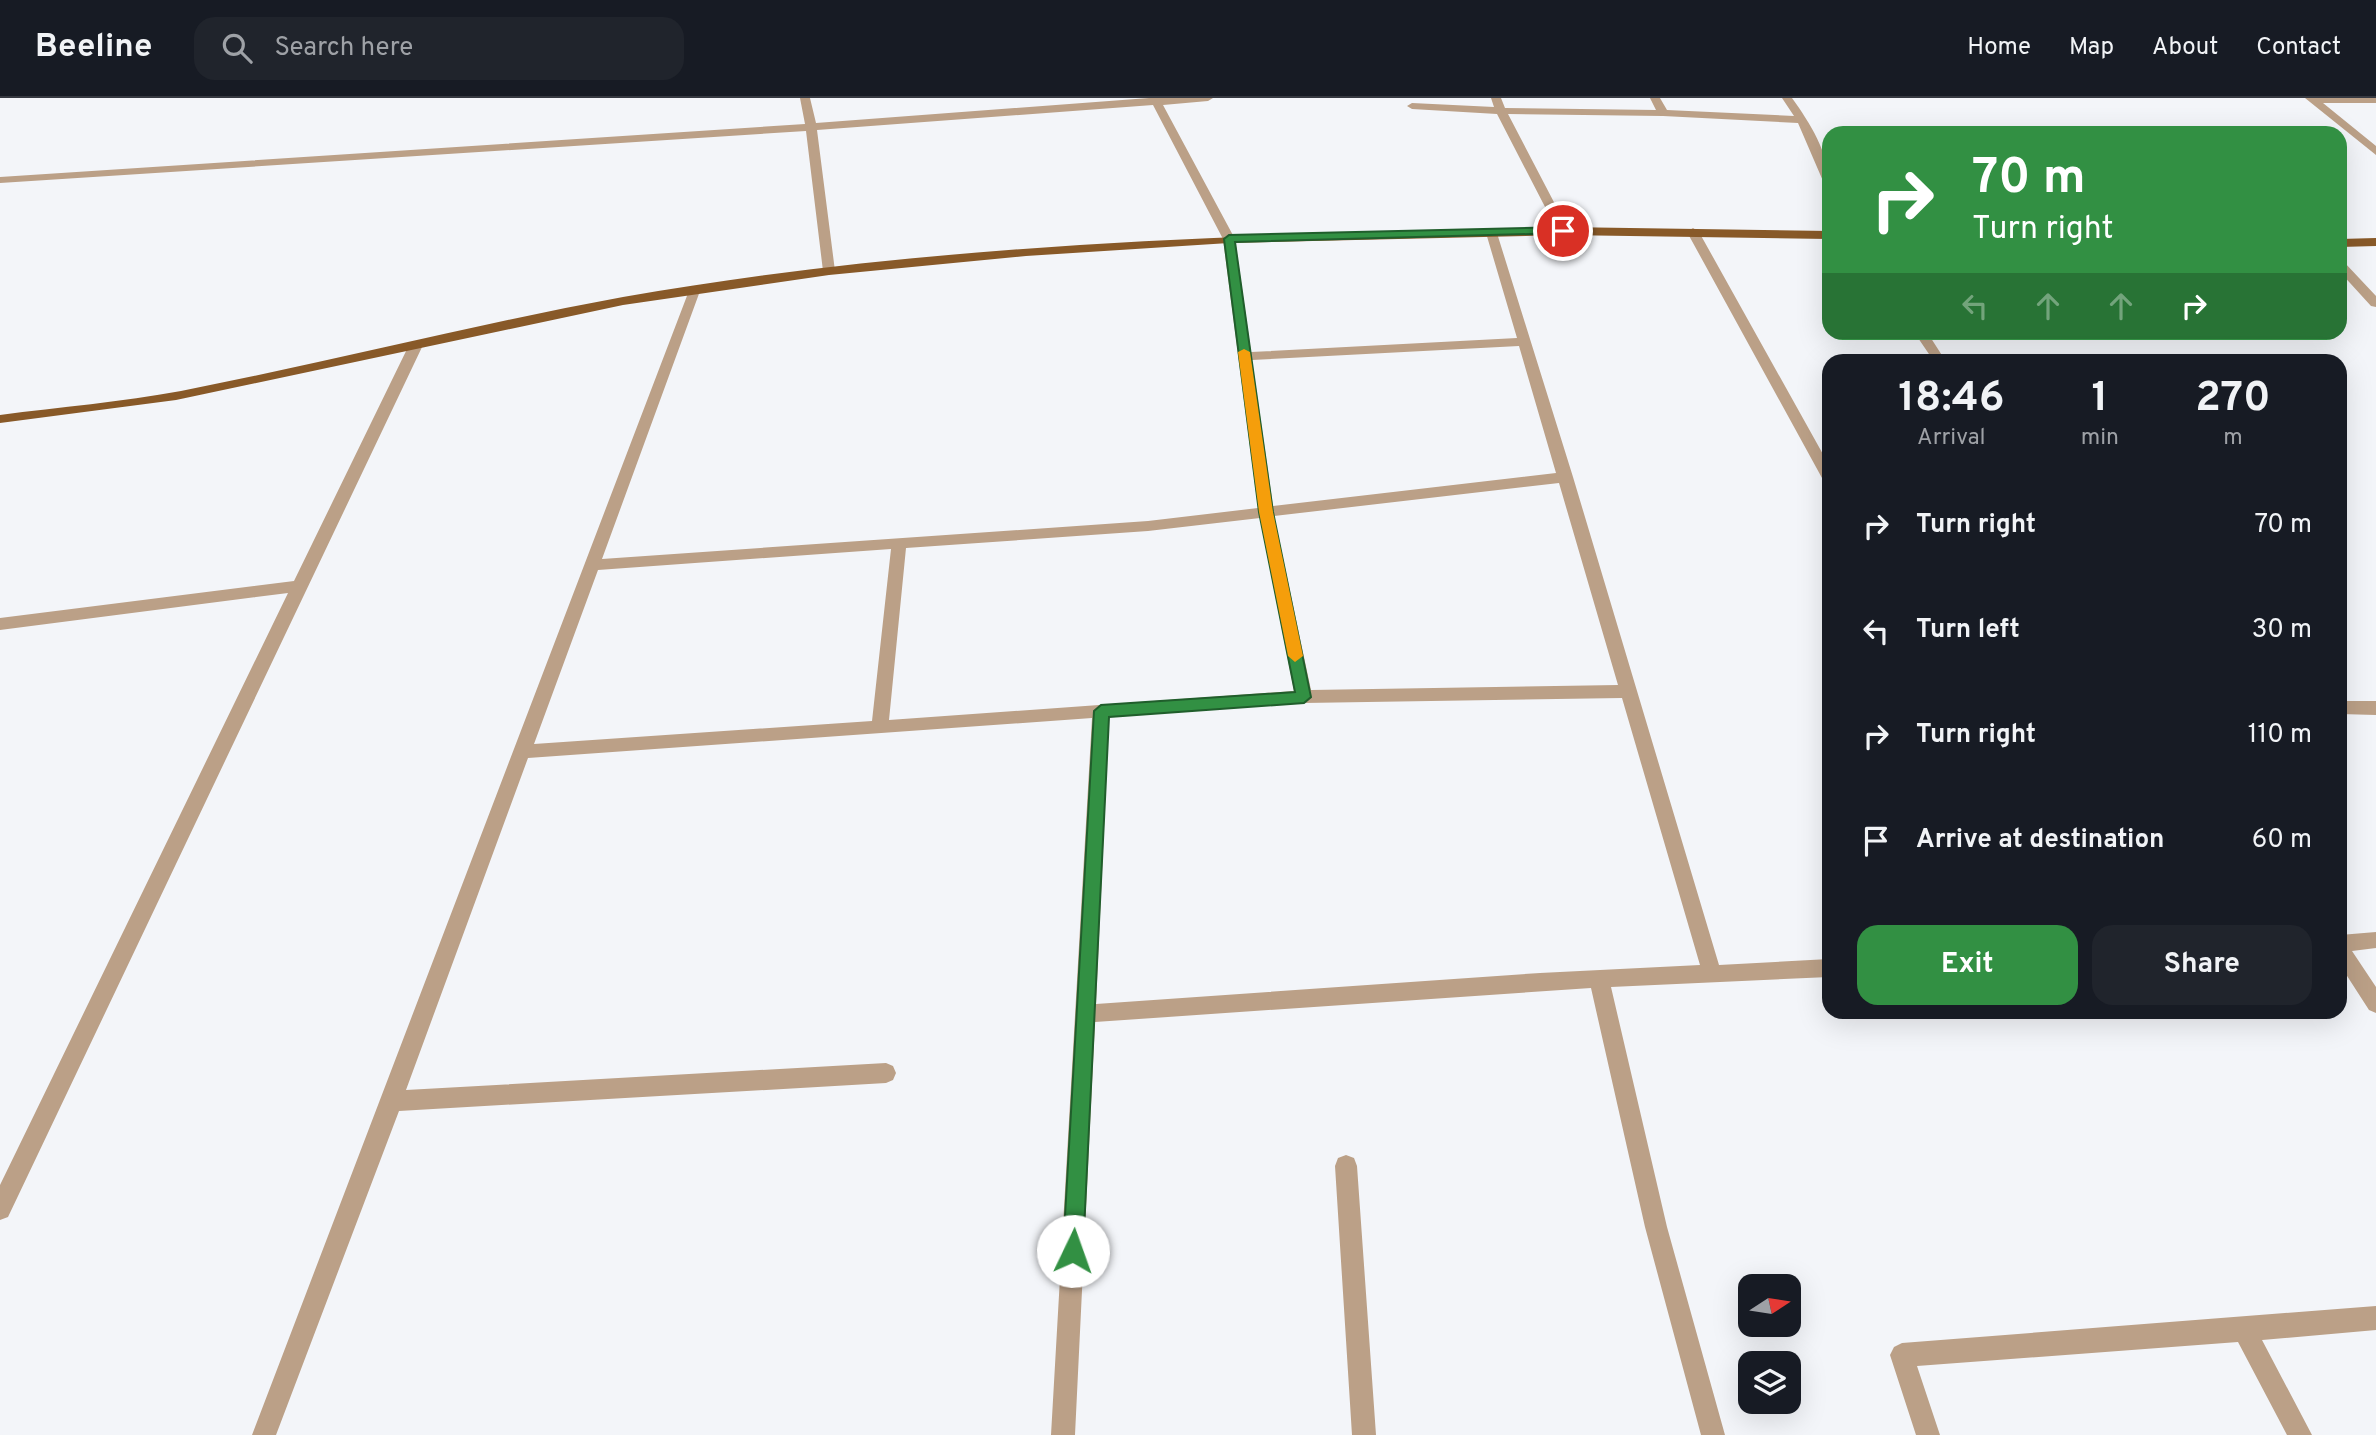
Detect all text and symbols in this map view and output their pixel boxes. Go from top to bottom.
search box [194,17,684,80]
text: Beeline [35,27,152,69]
icon: search [218,29,256,67]
text: Search here [274,32,413,65]
text: Home [1967,33,2031,63]
text: Map [2069,33,2114,63]
text: About [2152,33,2218,63]
text: Contact [2256,33,2341,63]
text: 70 m [1972,149,2086,211]
icon: right [1857,154,1948,245]
pin [1533,201,1593,261]
text: Turn right [1972,210,2114,250]
icon: arrive [1544,212,1582,250]
icon: left [1956,287,1994,325]
icon: ahead [2029,287,2067,325]
icon: ahead [2102,287,2140,325]
icon: right [2175,287,2213,325]
text: 18:46 [1898,373,2004,426]
text: 1 [2091,373,2108,426]
text: 270 [2195,373,2271,426]
text: Arrival [1917,424,1986,453]
text: min [2081,424,2119,453]
text: m [2223,424,2243,453]
icon: right [1857,507,1895,545]
text: Turn right [1916,509,2036,542]
text: 70 m [2254,509,2312,542]
icon: left [1857,612,1895,650]
text: Turn left [1916,614,2020,647]
text: 30 m [2252,614,2312,647]
icon: right [1857,717,1895,755]
text: Turn right [1916,719,2036,752]
text: 110 m [2248,719,2312,752]
icon: arrive [1857,822,1895,860]
text: Arrive at destination [1916,824,2164,857]
text: 60 m [2252,824,2312,857]
button: Exit [1857,925,2078,1005]
button: Share [2092,925,2312,1005]
position arrow [1036,1214,1110,1288]
north arrow [1738,1274,1801,1337]
map controls [1738,1274,1801,1414]
button: layers [1738,1351,1801,1414]

